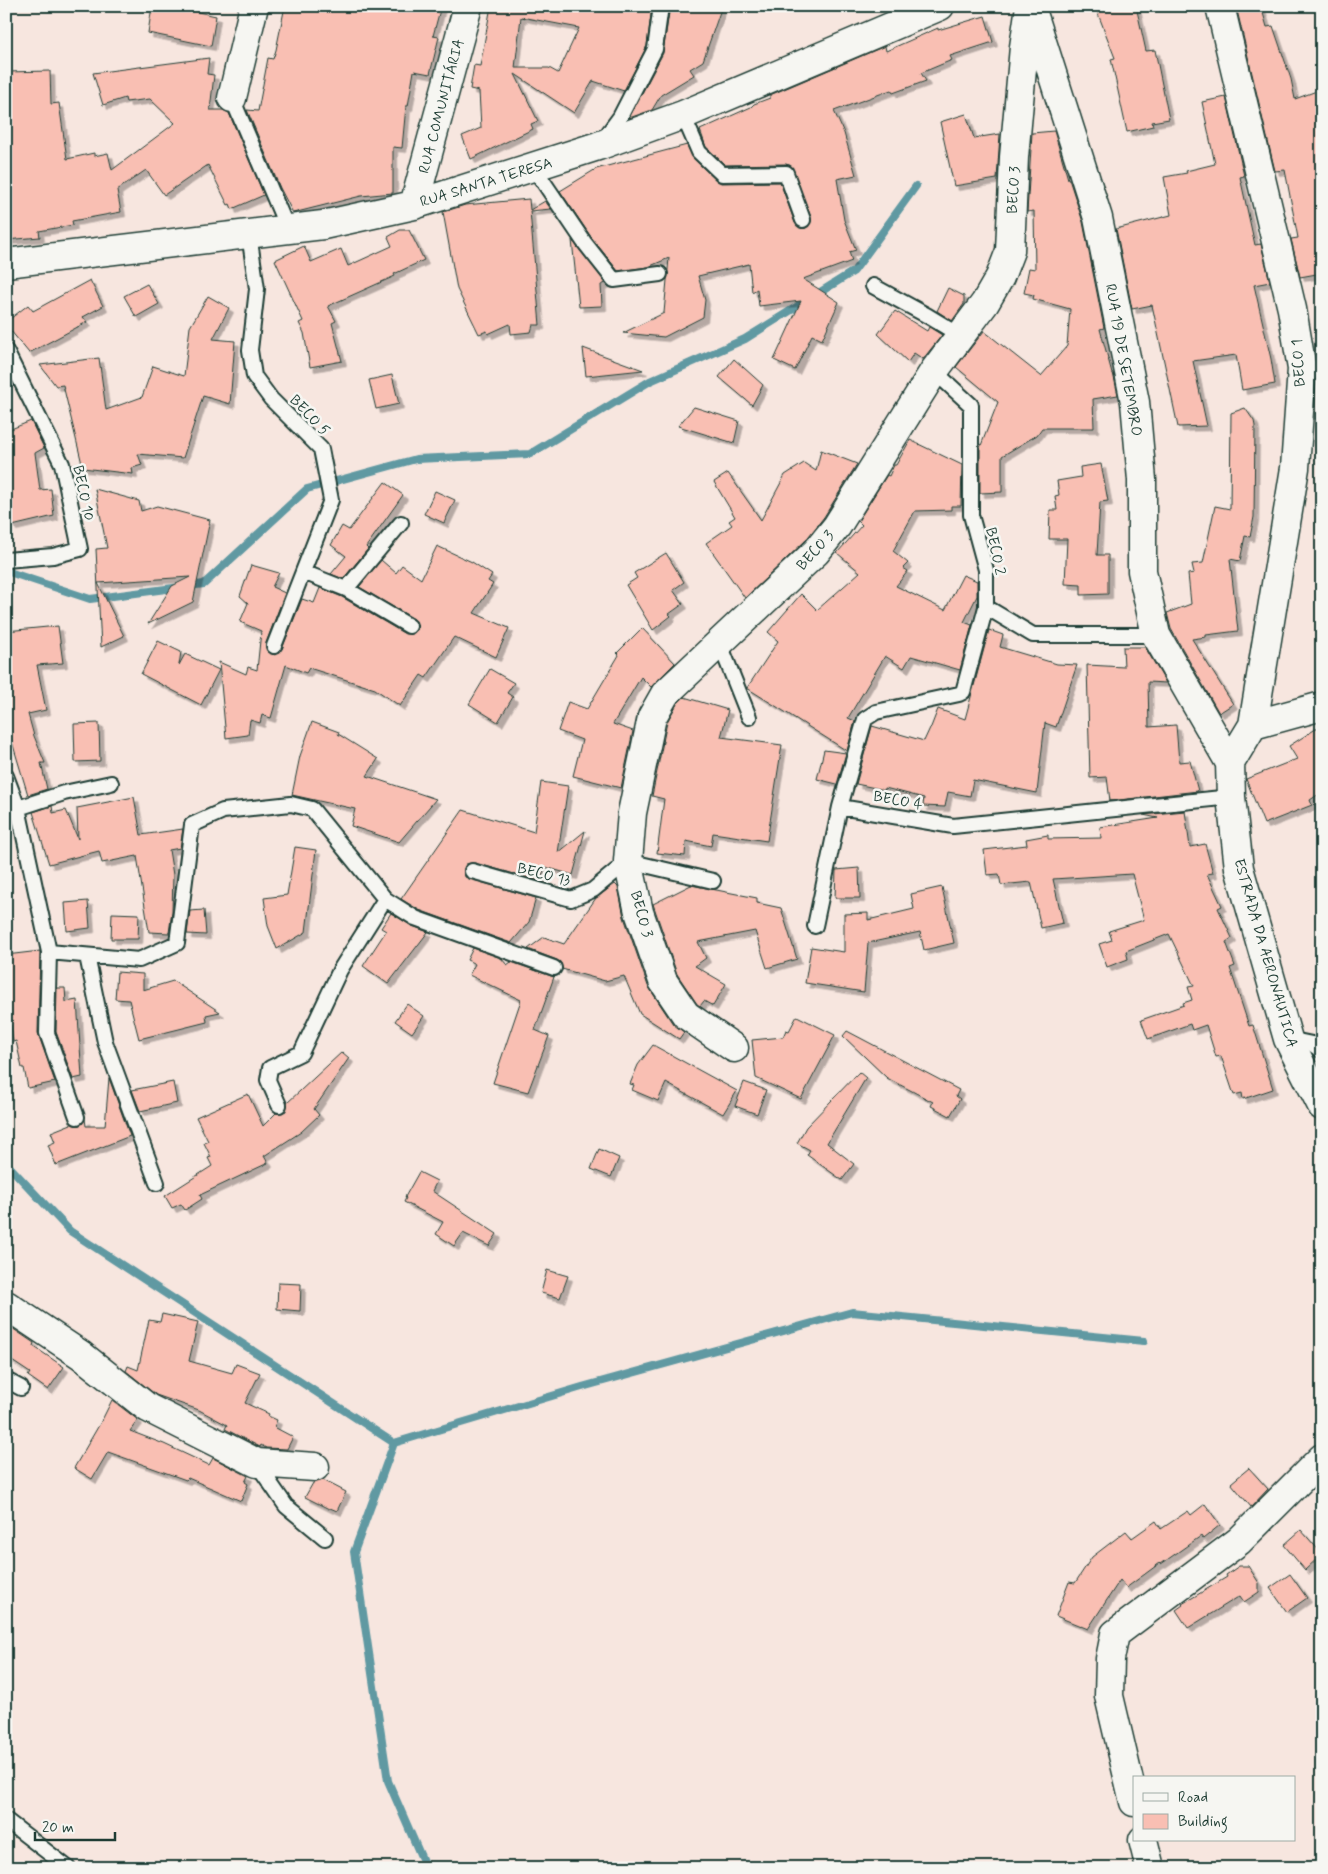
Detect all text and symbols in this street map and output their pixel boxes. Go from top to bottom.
street label: RUA COMUNITÁRIA [413,36,470,176]
street label: RUA SANTA TERESA [418,153,555,213]
street label: BECO 3 [1003,166,1025,214]
street label: RUA 19 DE SETEMBRO [1100,282,1146,438]
street label: BECO 1 [1287,338,1311,387]
street label: BECO 5 [285,391,334,441]
street label: BECO 10 [67,464,99,523]
street label: BECO 3 [792,526,839,575]
street label: BECO 2 [980,526,1010,577]
street label: BECO 4 [872,787,924,815]
street label: ESTRADA DA AERONAUTICA [1228,856,1302,1050]
street label: BECO 13 [515,859,572,891]
street label: BECO 3 [625,889,657,940]
legend [1133,1776,1296,1842]
text: Road [1178,1788,1208,1808]
scale bar [35,1809,115,1841]
text: Building [1178,1812,1228,1833]
text: 20 m [42,1818,74,1838]

